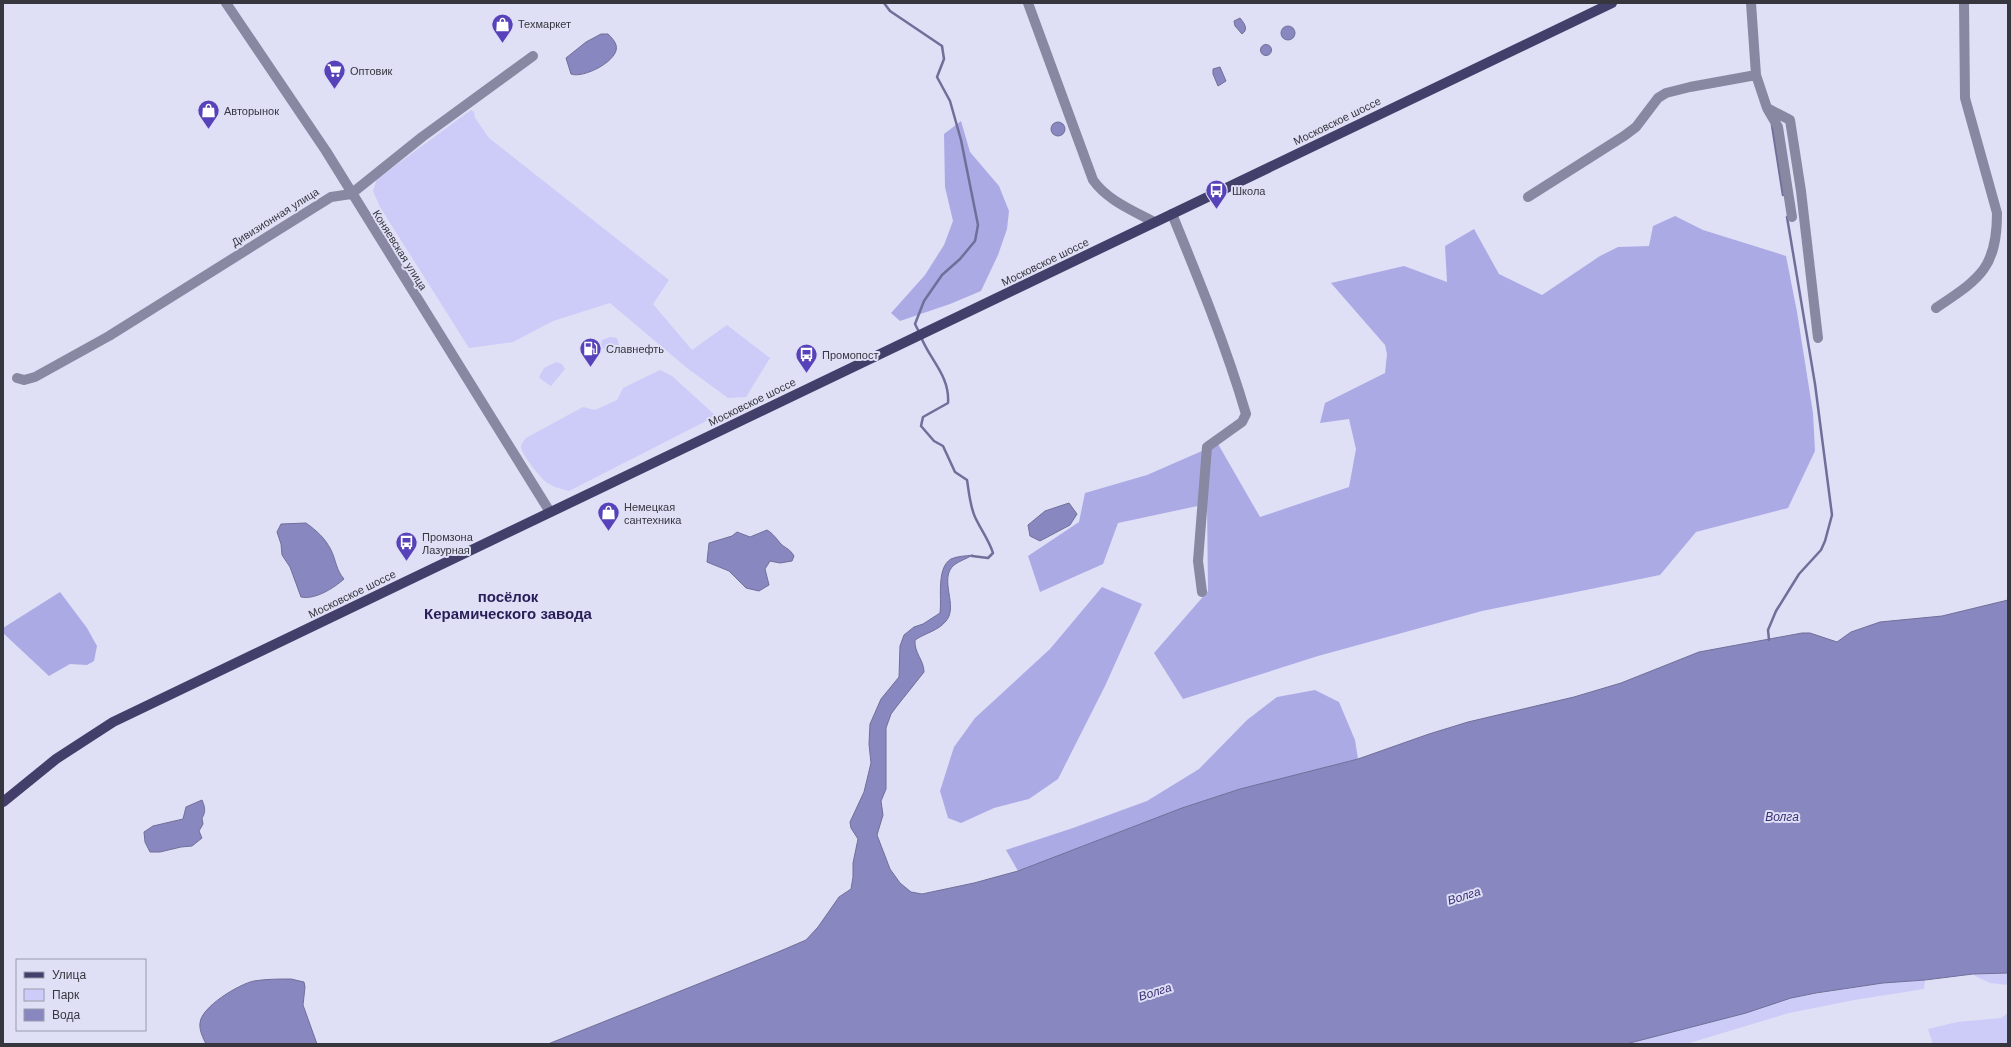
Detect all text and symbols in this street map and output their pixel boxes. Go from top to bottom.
shop icon: Техмаркет [489,11,515,44]
place label: Техмаркет [518,18,571,30]
supermarket icon: Оптовик [322,58,348,91]
place label: Оптовик [350,65,393,77]
street label: Московское шоссе [1291,95,1383,147]
shop icon: Авторынок [195,98,221,131]
place label: Авторынок [224,105,279,117]
bus stop icon: Школа [1203,178,1229,211]
street label: Дивизионная улица [229,185,321,249]
place label: Школа [1232,185,1266,197]
street label: Коняевская улица [370,208,430,293]
street label: Московское шоссе [999,236,1091,288]
fuel station icon: Славнефть [577,336,603,369]
bus stop icon: Промопост [794,342,820,375]
place label: Славнефть [606,343,664,355]
place label: Промопост [822,349,878,361]
street label: Московское шоссе [706,376,798,428]
shop icon: Немецкая сантехника [595,500,621,533]
place label: Немецкая сантехника [624,501,682,526]
bus stop icon: Промзона Лазурная [394,530,420,563]
place label: Промзона Лазурная [422,531,474,556]
street label: Московское шоссе [306,568,398,620]
district label: посёлок Керамического завода [424,588,593,622]
water label: Волга [1765,810,1799,824]
water label: Волга [1446,884,1482,908]
legend [16,959,146,1031]
text: Улица [52,968,86,982]
water label: Волга [1137,980,1173,1004]
text: Парк [52,988,80,1002]
text: Вода [52,1008,80,1022]

